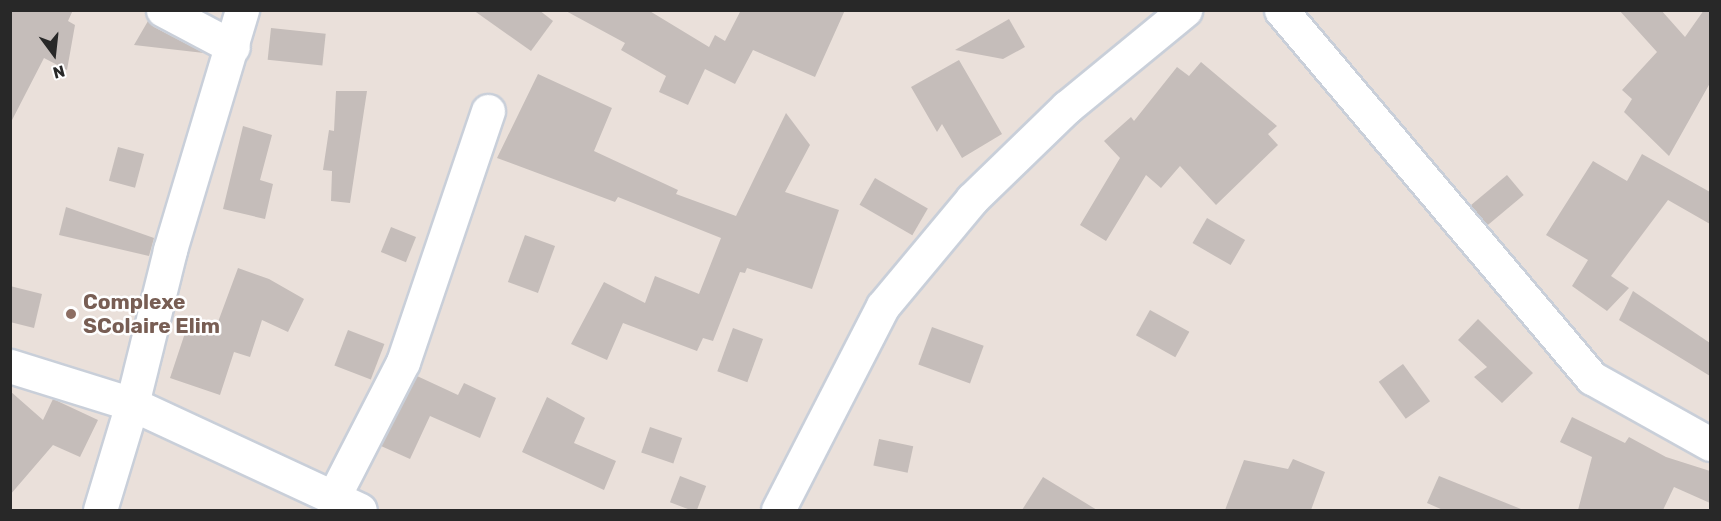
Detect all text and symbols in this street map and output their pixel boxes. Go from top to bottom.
north arrow [24,24,84,84]
text: N [51,61,67,83]
place label: Complexe SColaire Elim [83,289,220,339]
marker: Complexe SColaire Elim [64,307,78,321]

